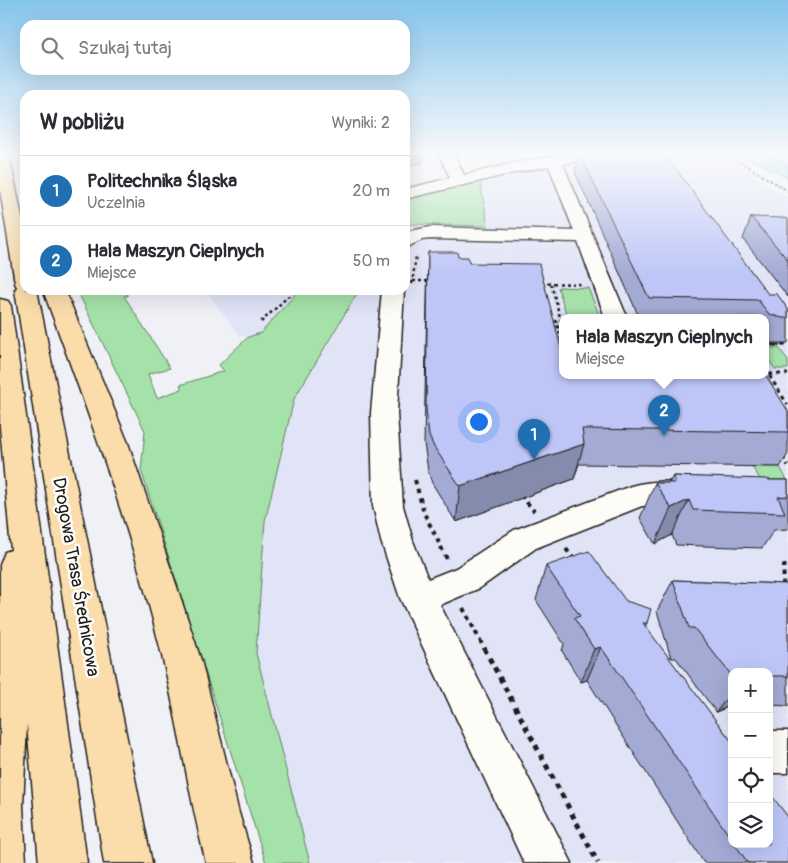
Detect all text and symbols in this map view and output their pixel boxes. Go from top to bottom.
search box [20,20,410,75]
icon: search [38,34,66,62]
text: Szukaj tutaj [78,36,172,60]
text: W pobliżu [40,109,124,136]
text: Wyniki: 2 [331,113,390,133]
text: Politechnika Śląska [87,169,237,193]
text: 1 [53,181,59,201]
text: 20 m [352,181,390,201]
text: Uczelnia [87,193,145,213]
text: Hala Maszyn Cieplnych [87,239,264,263]
text: 2 [52,251,60,271]
text: 50 m [353,251,390,271]
text: Miejsce [87,263,136,283]
popup [559,314,769,379]
text: Hala Maszyn Cieplnych [575,325,753,349]
text: Miejsce [575,349,624,369]
pin: 2 [648,395,680,436]
your location [466,409,492,435]
pin: 1 [518,419,550,460]
street label: Drogowa Trasa Średnicowa [47,476,105,678]
map controls [728,668,773,848]
button: + [728,668,773,713]
button: − [728,713,773,758]
button: locate [728,758,773,803]
button: layers [728,803,773,848]

